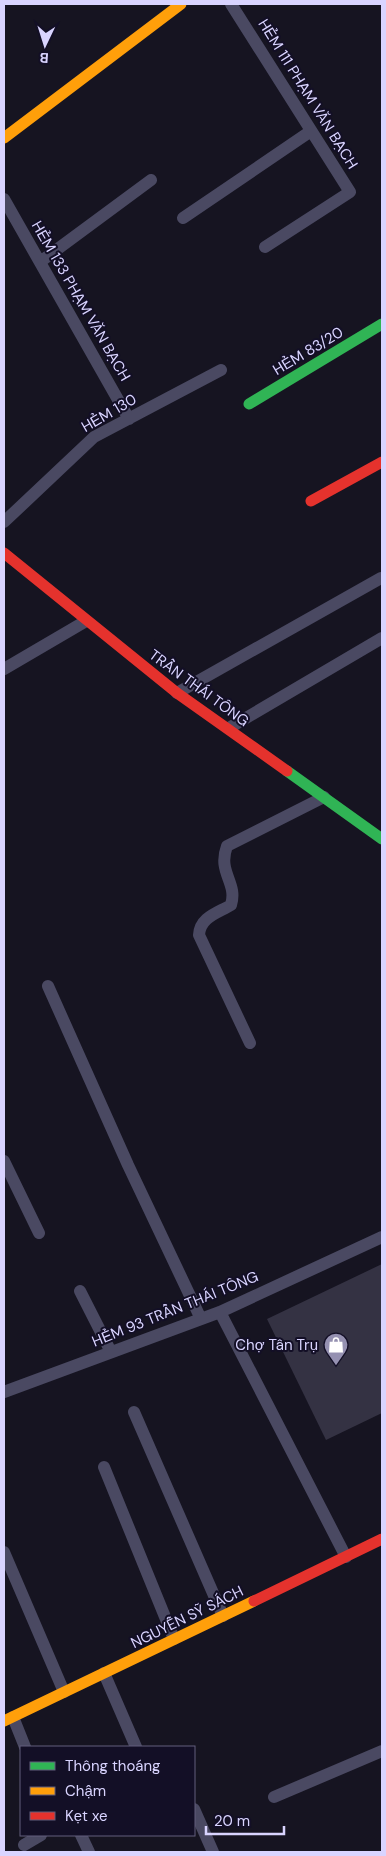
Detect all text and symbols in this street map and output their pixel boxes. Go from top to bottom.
street label: HẺM 111 PHẠM VĂN BẠCH [254,15,362,173]
north arrow [20,20,70,70]
text: B [39,49,49,67]
street label: HẺM 133 PHẠM VĂN BẠCH [27,217,135,385]
street label: HẺM 83/20 [269,322,347,380]
street label: HẺM 130 [78,389,140,437]
street label: TRẦN THÁI TÔNG [145,645,253,731]
street label: HẺM 93 TRẦN THÁI TÔNG [89,1266,261,1352]
shop icon: Chợ Tân Trụ [323,1332,349,1366]
place label: Chợ Tân Trụ [235,1335,318,1355]
street label: NGUYỄN SỸ SÁCH [127,1581,247,1653]
legend [20,1746,195,1836]
text: Thông thoáng [65,1756,160,1776]
text: Chậm [65,1781,106,1801]
scale bar [206,1804,284,1836]
text: Kẹt xe [65,1806,108,1826]
text: 20 m [214,1811,250,1831]

